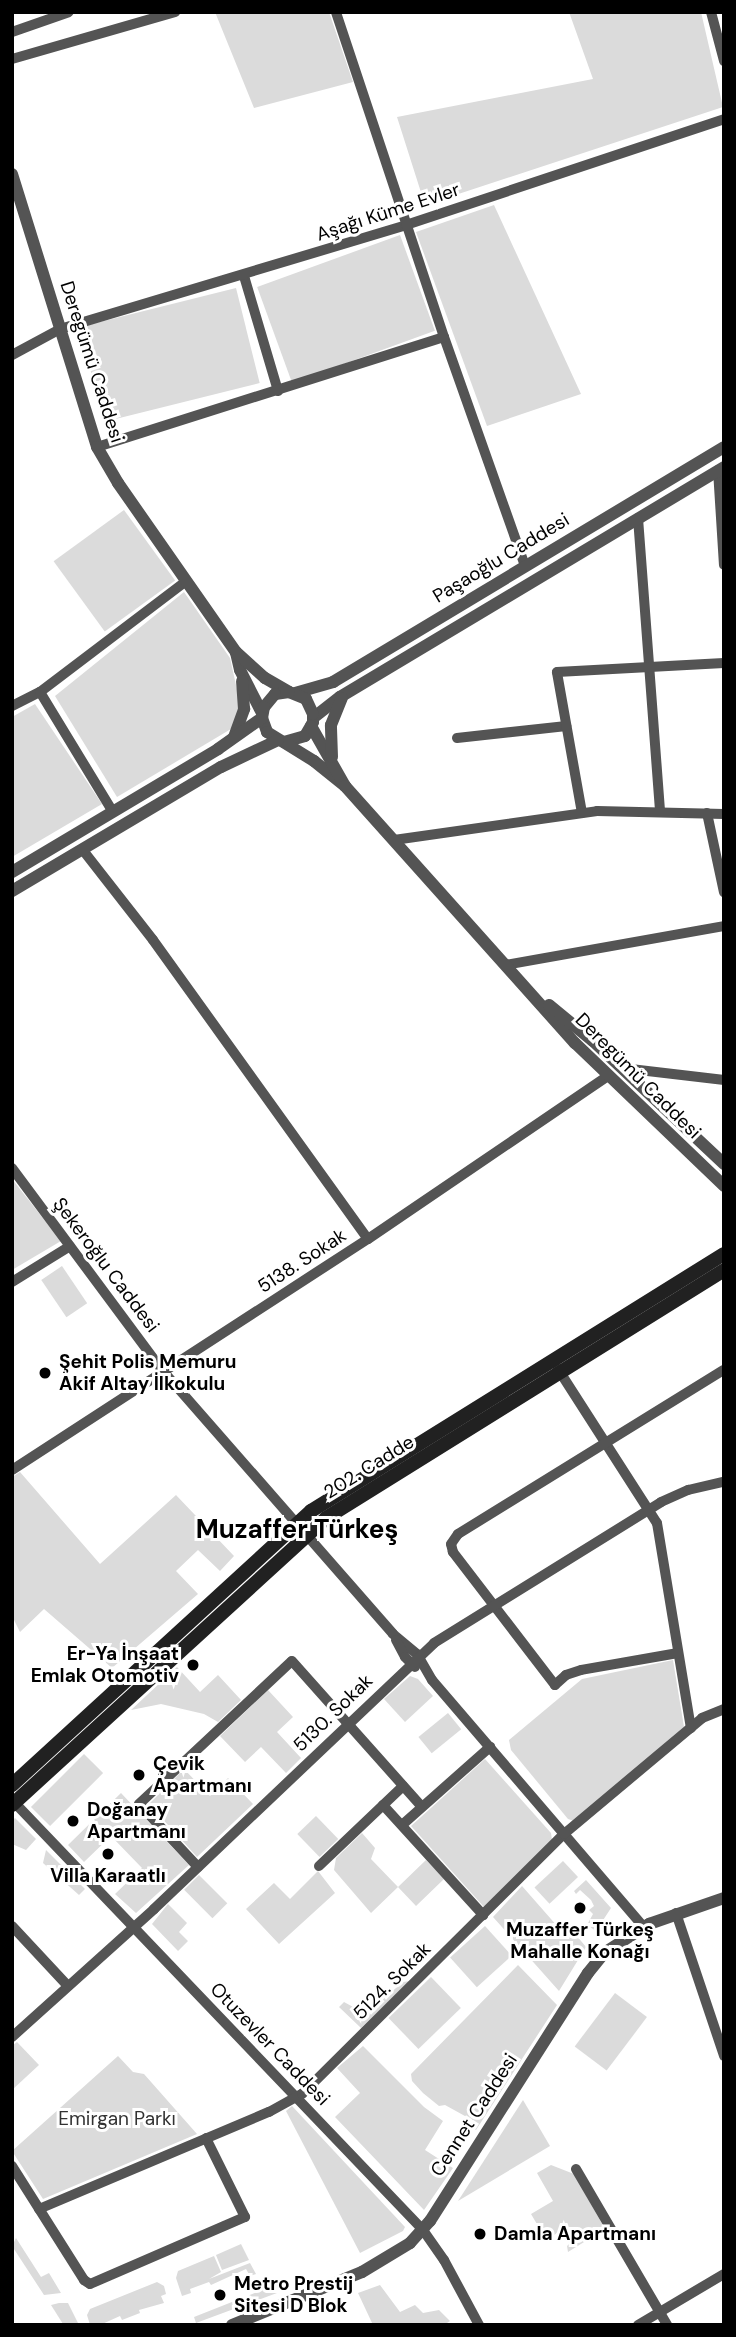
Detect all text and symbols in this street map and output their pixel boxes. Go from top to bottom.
street label: Aşağı Küme Evler [313,178,463,246]
street label: Deregümü Caddesi [55,278,129,446]
street label: Paşaoğlu Caddesi [429,508,573,608]
street label: Deregümü Caddesi [570,1008,706,1144]
street label: Şekeroğlu Caddesi [48,1193,164,1337]
street label: 5138. Sokak [254,1224,350,1298]
place label: Şehit Polis Memuru Akif Altay İlkokulu [59,1351,237,1395]
marker: Şehit Polis Memuru Akif Altay İlkokulu [37,1365,53,1381]
street label: 202. Cadde [320,1430,418,1504]
district label: Muzaffer Türkeş [196,1514,398,1546]
place label: Er-Ya İnşaat Emlak Otomotiv [31,1643,179,1687]
marker: Er-Ya İnşaat Emlak Otomotiv [185,1657,201,1673]
street label: 5130. Sokak [289,1670,377,1756]
place label: Çevik Apartmanı [153,1753,252,1797]
marker: Çevik Apartmanı [131,1767,147,1783]
place label: Doğanay Apartmanı [87,1799,186,1843]
marker: Doğanay Apartmanı [65,1813,81,1829]
marker: Villa Karaatlı [100,1846,116,1862]
place label: Villa Karaatlı [50,1865,166,1887]
marker: Muzaffer Türkeş Mahalle Konağı [572,1900,588,1916]
place label: Muzaffer Türkeş Mahalle Konağı [506,1919,654,1963]
street label: 5124. Sokak [349,1938,435,2024]
street label: Otuzevler Caddesi [206,1978,334,2110]
street label: Cennet Caddesi [426,2049,522,2181]
park label: Emirgan Parkı [58,2108,176,2130]
place label: Damla Apartmanı [494,2223,656,2245]
marker: Damla Apartmanı [472,2226,488,2242]
place label: Metro Prestij Sitesi D Blok [234,2273,353,2317]
marker: Metro Prestij Sitesi D Blok [212,2287,228,2303]

